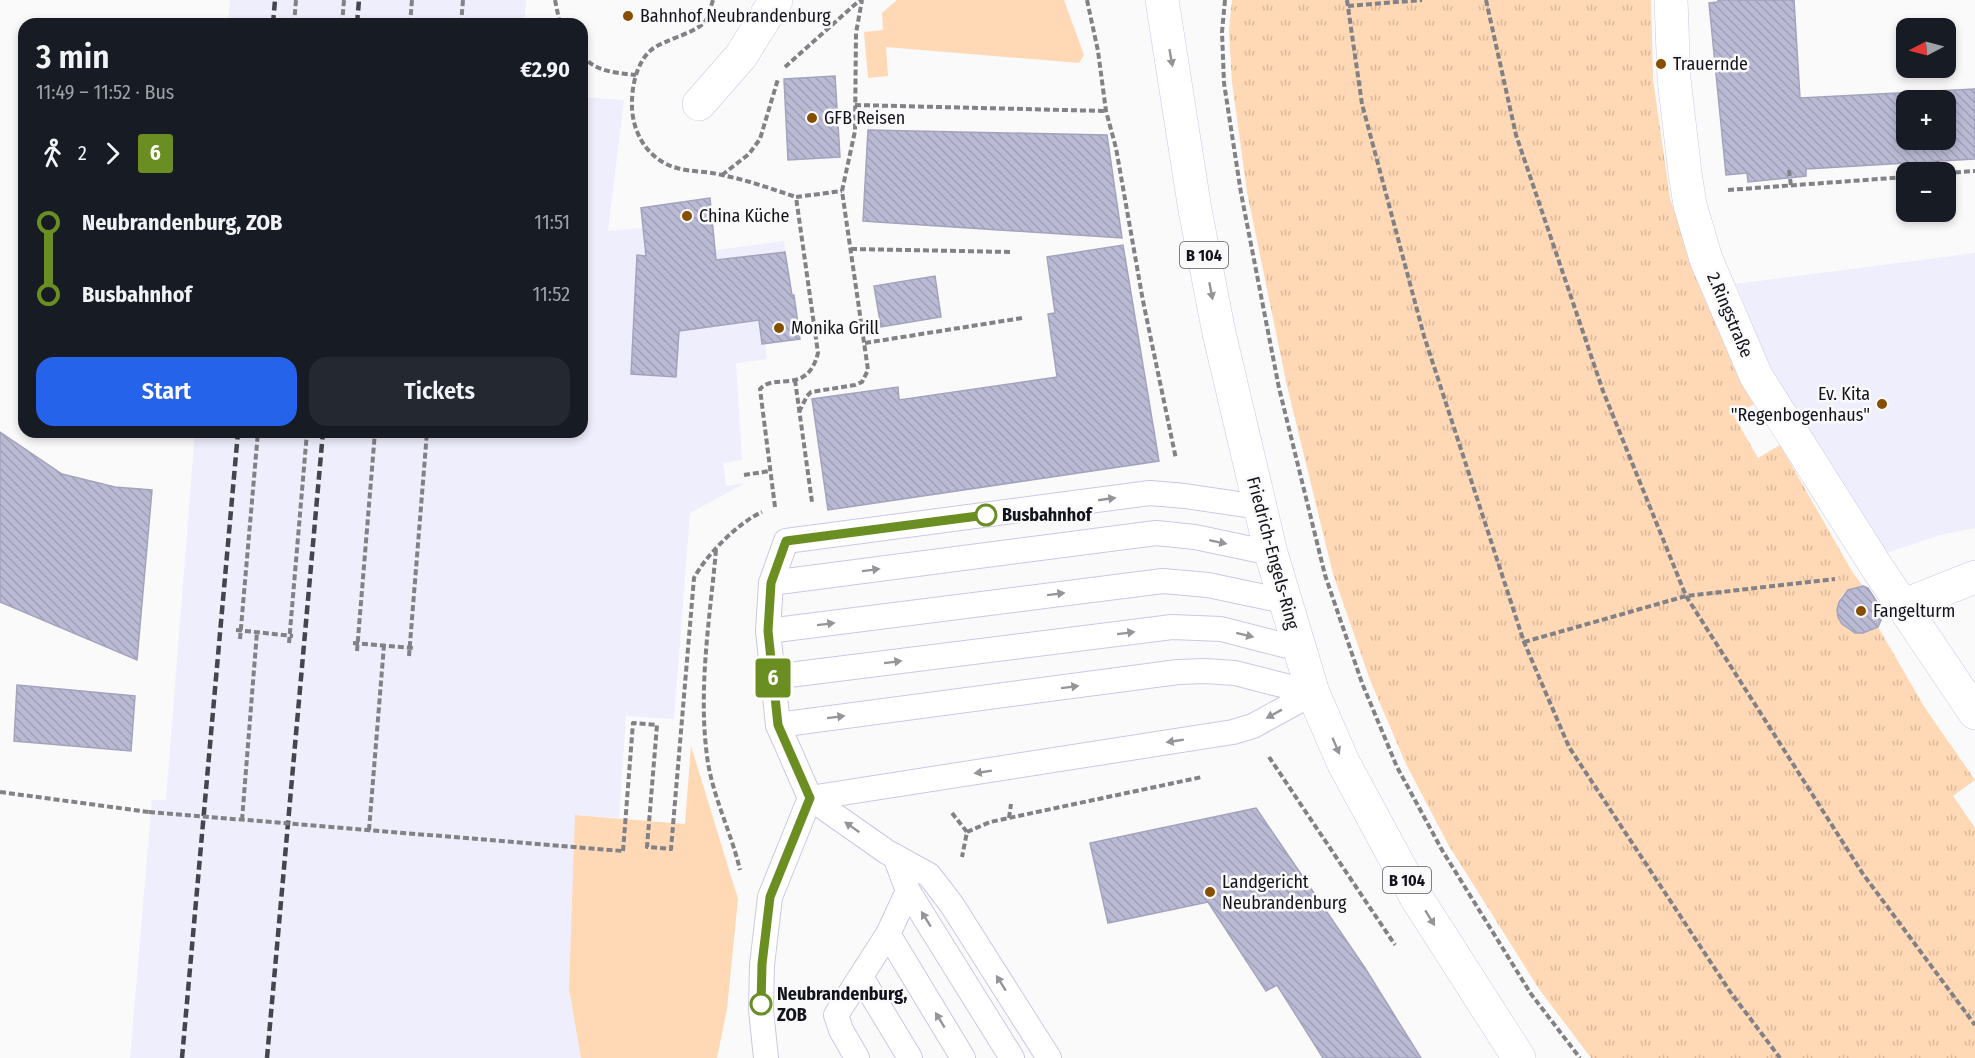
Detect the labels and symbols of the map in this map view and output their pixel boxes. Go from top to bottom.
place label: Bahnhof Neubrandenburg [640,5,831,27]
marker: Bahnhof Neubrandenburg [621,9,635,23]
north arrow [1896,18,1956,78]
one-way arrow [1167,48,1176,67]
place label: Trauernde [1673,53,1748,75]
marker: Trauernde [1654,57,1668,71]
place label: GFB Reisen [824,107,905,129]
marker: GFB Reisen [805,111,819,125]
place label: China Küche [699,205,789,227]
marker: China Küche [680,209,694,223]
road number: B 104 [1180,242,1228,268]
street label: 2.Ringstraße [1702,269,1758,361]
one-way arrow [1207,282,1216,301]
place label: Monika Grill [791,317,879,339]
marker: Monika Grill [772,321,786,335]
place label: Ev. Kita "Regenbogenhaus" [1731,383,1870,426]
marker: Ev. Kita "Regenbogenhaus" [1875,397,1889,411]
street label: Friedrich-Engels-Ring [1242,474,1304,632]
one-way arrow [1098,494,1117,503]
marker: Busbahnhof [975,504,997,526]
place label: Busbahnhof [1002,504,1094,526]
one-way arrow [1209,537,1227,547]
one-way arrow [862,566,881,575]
one-way arrow [1047,590,1066,599]
place label: Fangelturm [1873,600,1955,622]
marker: Fangelturm [1854,604,1868,618]
one-way arrow [816,619,835,628]
one-way arrow [1117,628,1136,637]
one-way arrow [1235,631,1254,641]
line badge: 6 [754,658,792,698]
one-way arrow [884,658,903,667]
one-way arrow [1060,682,1079,691]
one-way arrow [1265,709,1282,719]
one-way arrow [826,712,845,722]
one-way arrow [1166,737,1185,746]
one-way arrow [1331,738,1341,756]
one-way arrow [973,767,992,776]
one-way arrow [844,822,861,833]
road number: B 104 [1383,867,1431,893]
place label: Landgericht Neubrandenburg [1222,871,1347,914]
marker: Landgericht Neubrandenburg [1203,885,1217,899]
one-way arrow [1424,909,1435,926]
one-way arrow [921,911,932,927]
one-way arrow [996,975,1007,991]
place label: Neubrandenburg, ZOB [777,983,907,1026]
marker: Neubrandenburg, ZOB [750,993,772,1015]
one-way arrow [935,1011,945,1028]

